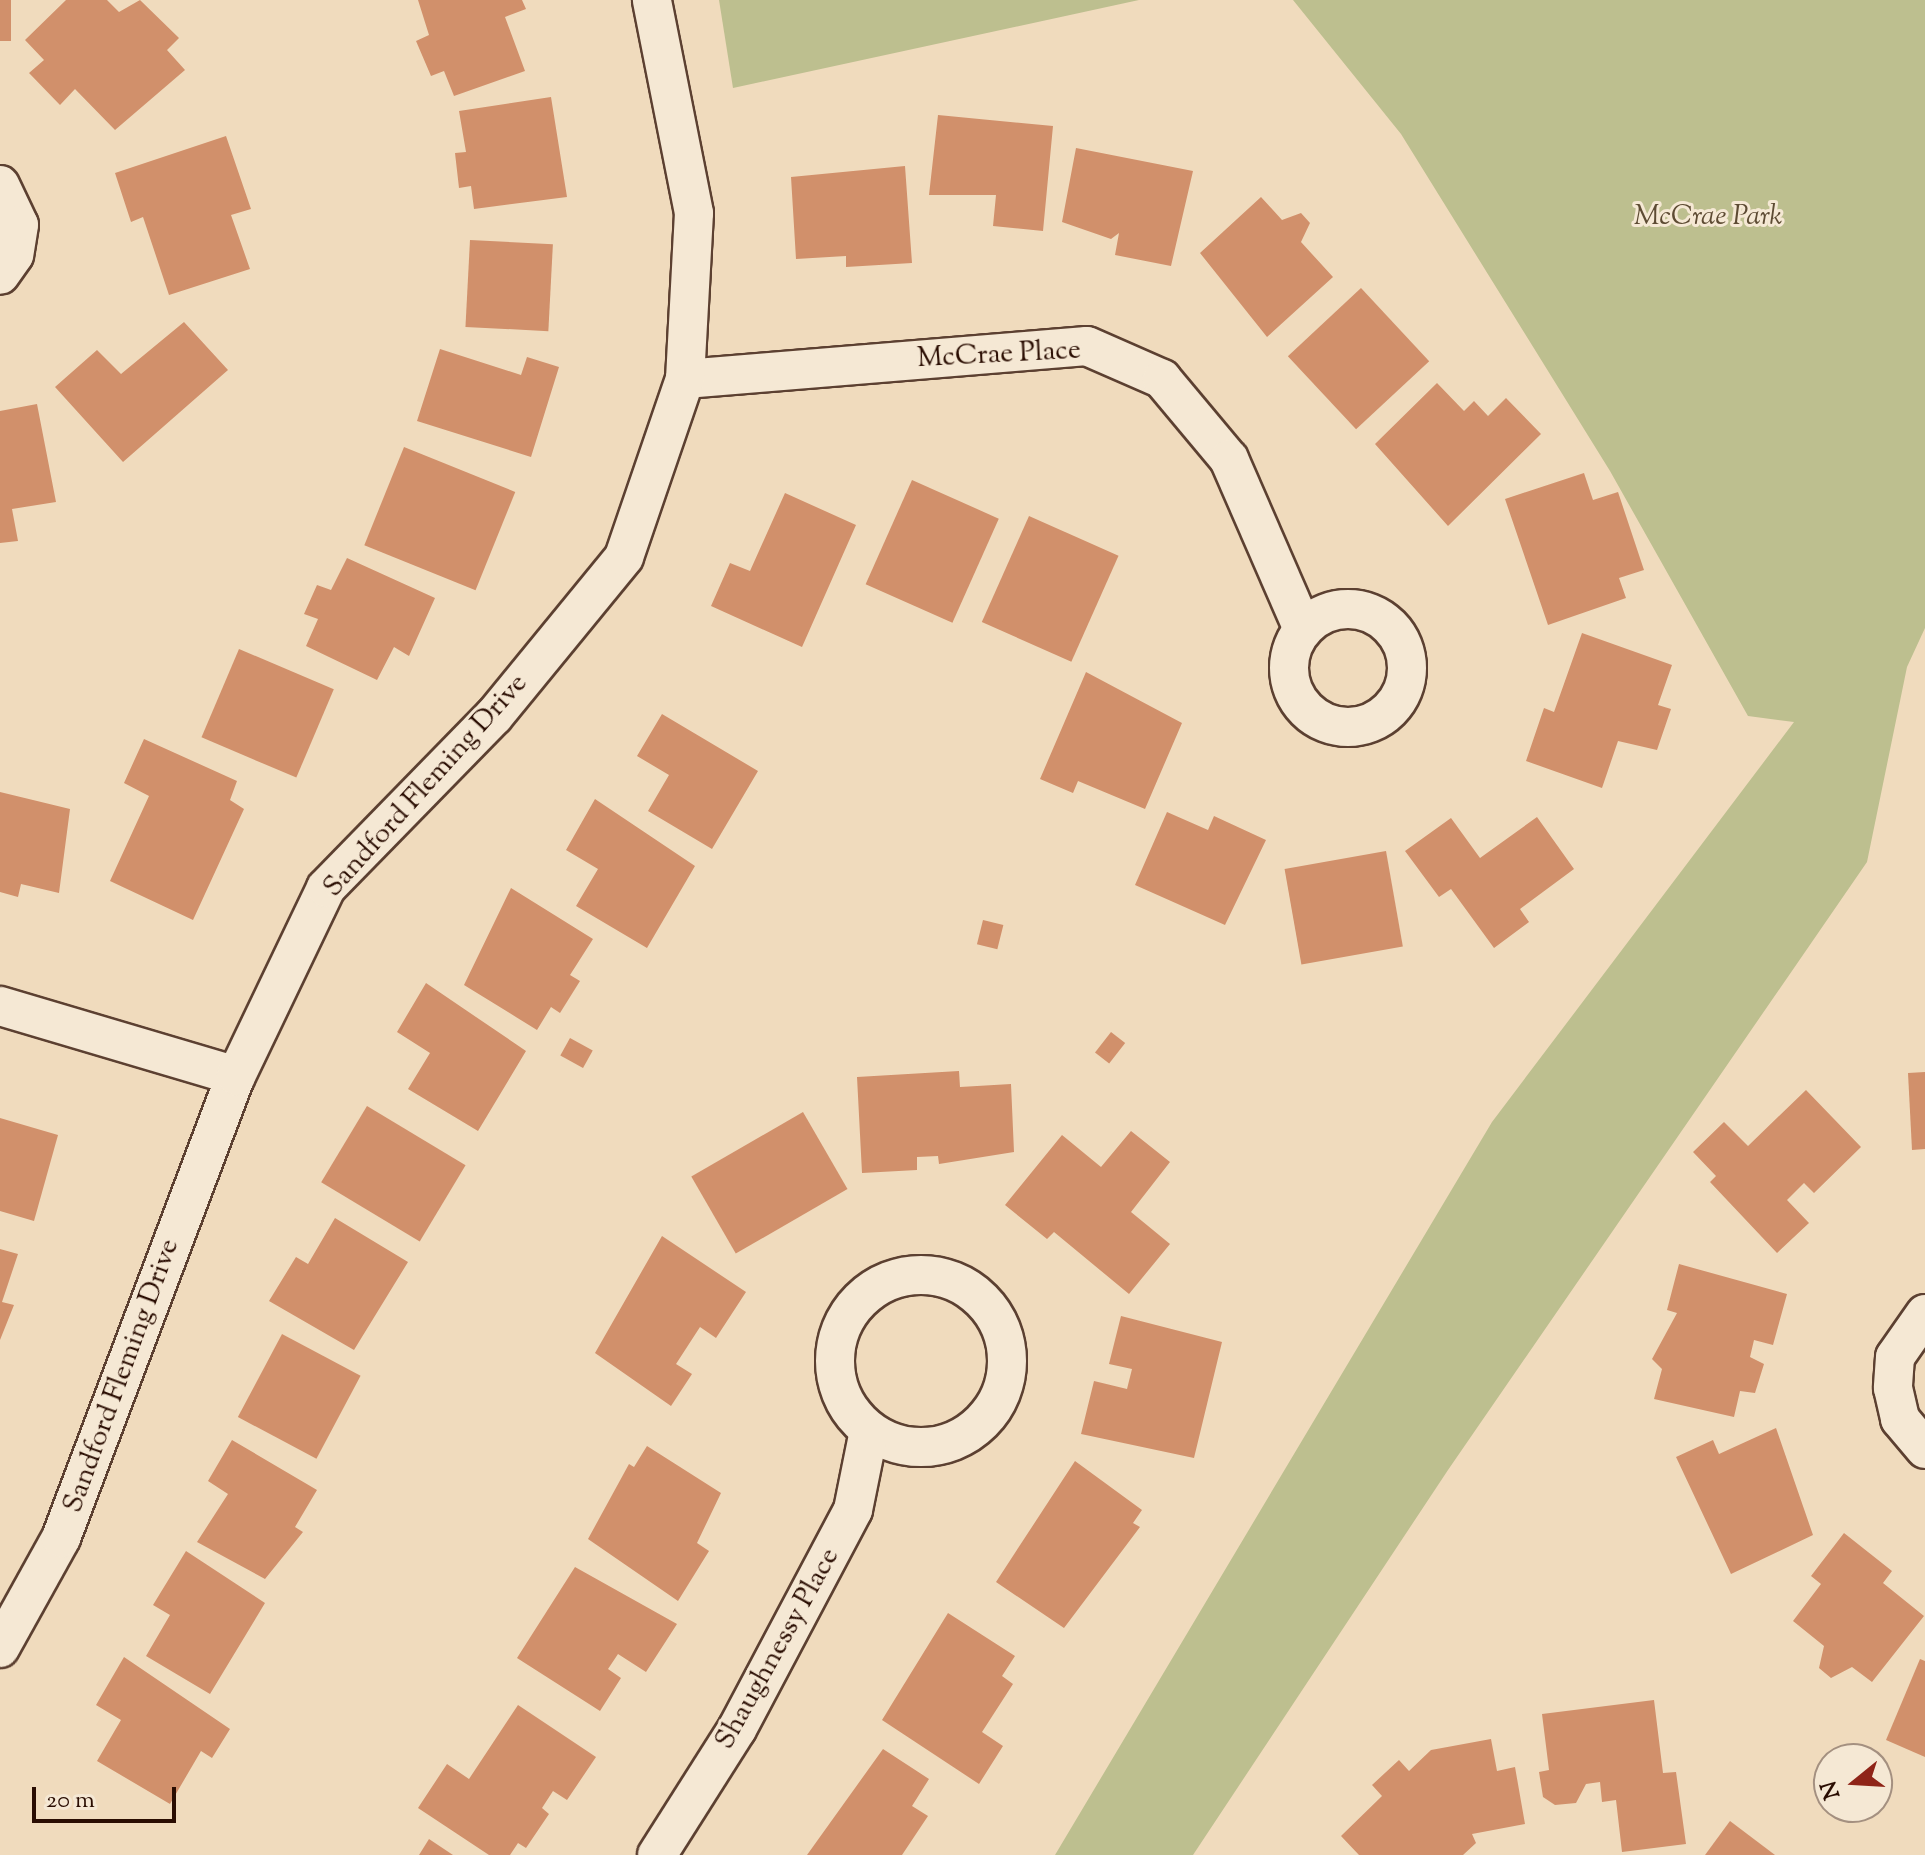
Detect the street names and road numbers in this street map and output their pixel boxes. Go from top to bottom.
street label: McCrae Place [916,334,1082,376]
street label: Sandford Fleming Drive [317,667,535,905]
street label: Sandford Fleming Drive [57,1235,187,1517]
street label: Shaughnessy Place [709,1542,847,1756]

